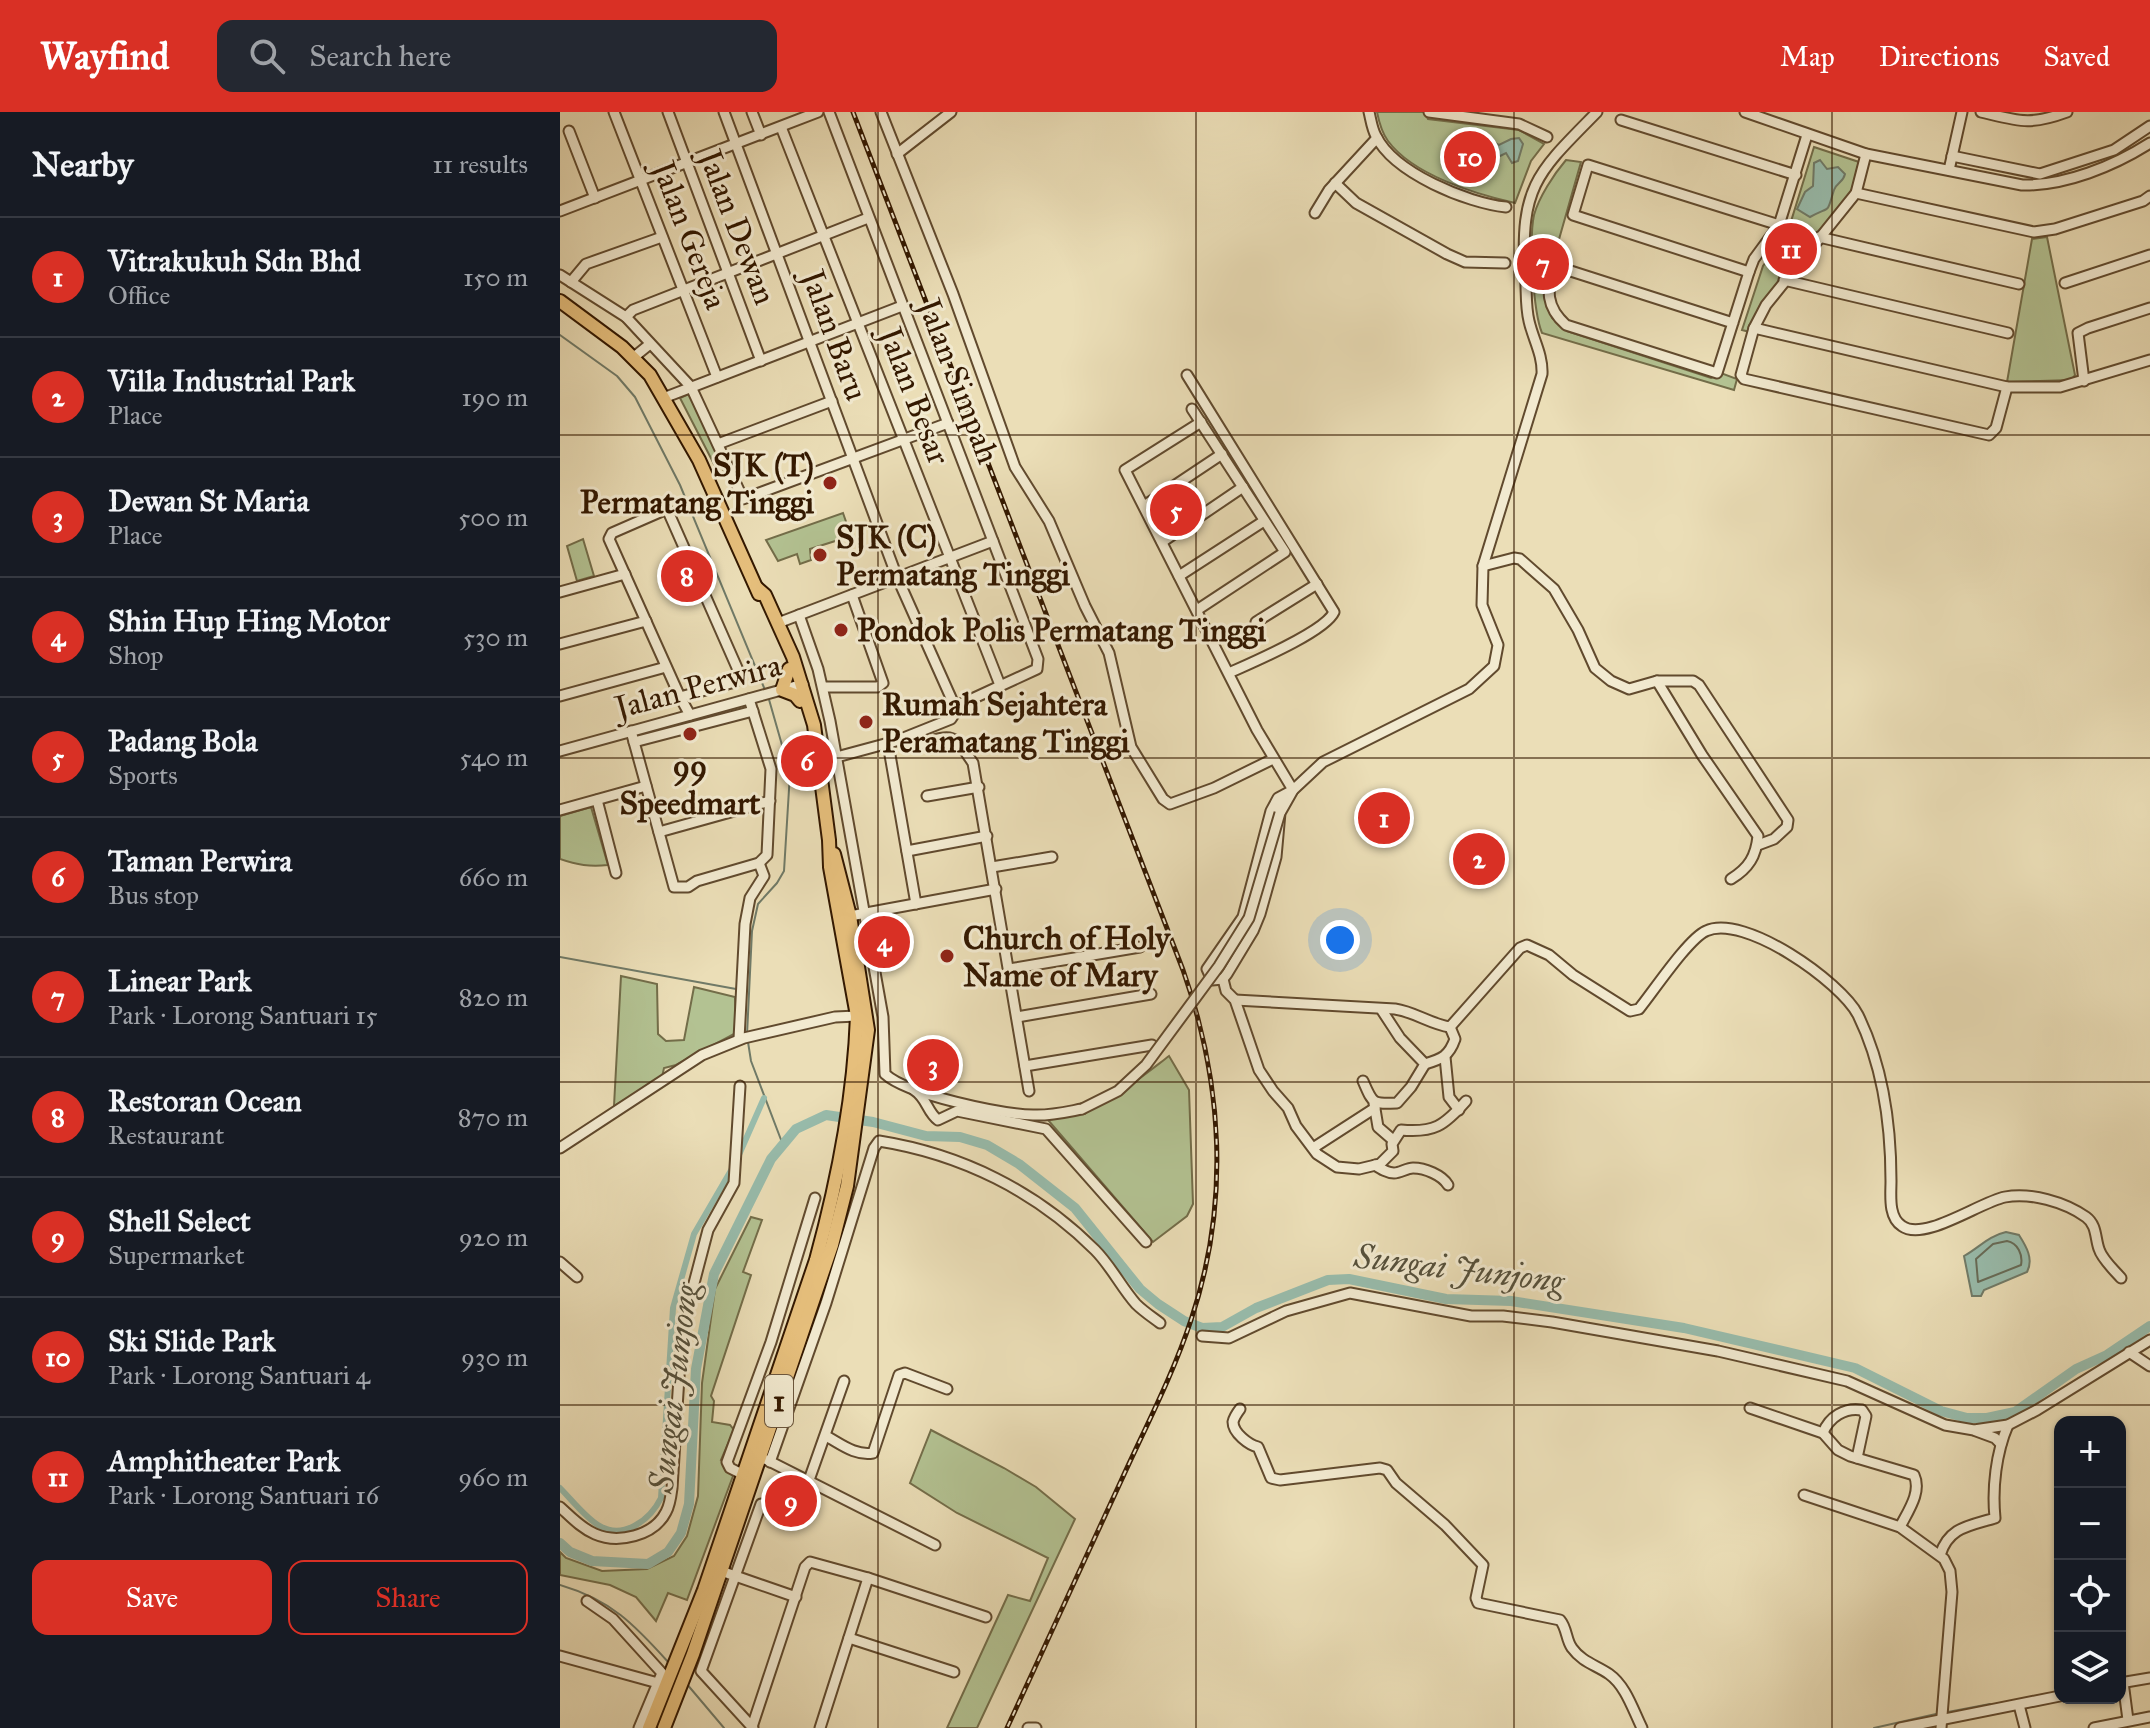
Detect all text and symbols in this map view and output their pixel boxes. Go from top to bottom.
search box [217,20,777,92]
text: Wayfind [40,33,169,79]
icon: search [245,34,289,78]
text: Search here [309,38,451,74]
text: Map [1780,39,1835,74]
text: Directions [1879,39,2000,74]
text: Saved [2044,39,2110,74]
pin: 10 [1444,127,1496,187]
street label: Jalan Dewan [689,142,785,310]
text: Nearby [32,144,134,185]
text: 11 results [433,148,528,180]
street label: Jalan Gereja [642,153,736,315]
pin: 11 [1765,219,1817,279]
pin: 7 [1517,234,1569,294]
text: Vitrakukuh Sdn Bhd [108,243,361,279]
text: 1 [53,261,63,293]
text: 150 m [463,261,528,293]
street label: Jalan Baru [792,262,876,406]
text: Office [108,279,170,311]
street label: Jalan Simpah [908,290,1008,469]
street label: Jalan Besar [869,319,958,470]
text: Villa Industrial Park [108,363,355,399]
text: 2 [52,381,64,413]
text: 190 m [461,381,528,413]
text: Place [108,399,163,431]
place label: SJK (T) Permatang Tinggi [580,446,814,522]
marker: SJK (T) Permatang Tinggi [821,474,839,492]
pin: 5 [1150,480,1202,540]
text: Dewan St Maria [108,483,309,519]
text: 3 [53,501,63,533]
text: 500 m [458,501,528,533]
place label: SJK (C) Permatang Tinggi [836,518,1070,594]
text: Place [108,519,163,551]
pin: 8 [661,546,713,606]
marker: SJK (C) Permatang Tinggi [811,546,829,564]
text: Shin Hup Hing Motor [108,603,390,639]
place label: Pondok Polis Permatang Tinggi [857,611,1266,650]
text: 4 [51,621,65,653]
text: 530 m [463,621,528,653]
marker: Pondok Polis Permatang Tinggi [832,621,850,639]
text: Shop [108,639,164,671]
street label: Jalan Perwira [608,645,786,728]
place label: Rumah Sejahtera Peramatang Tinggi [882,685,1130,761]
marker: Rumah Sejahtera Peramatang Tinggi [857,713,875,731]
text: Padang Bola [108,723,258,759]
marker: 99 Speedmart [681,725,699,743]
pin: 6 [781,731,833,791]
text: 5 [52,741,64,773]
text: 540 m [460,741,528,773]
place label: 99 Speedmart [620,747,761,823]
text: Sports [108,759,178,791]
pin: 1 [1358,788,1410,848]
pin: 2 [1453,829,1505,889]
text: Taman Perwira [108,843,292,879]
text: 6 [51,861,65,893]
text: 660 m [459,861,528,893]
text: Bus stop [108,879,199,911]
pin: 4 [858,912,910,972]
place label: Church of Holy Name of Mary [963,919,1171,995]
your location [1320,920,1360,960]
marker: Church of Holy Name of Mary [938,947,956,965]
text: Linear Park [108,963,252,999]
text: 7 [51,981,65,1013]
text: 820 m [459,981,528,1013]
text: Park · Lorong Santuari 15 [108,999,378,1031]
pin: 3 [907,1035,959,1095]
text: Restoran Ocean [108,1083,302,1119]
text: 8 [51,1101,65,1133]
text: 870 m [458,1101,528,1133]
text: Restaurant [108,1119,224,1151]
text: Shell Select [108,1203,251,1239]
text: 9 [51,1221,65,1253]
text: 920 m [459,1221,528,1253]
water label: Sungai Junjong [1351,1235,1568,1303]
text: Supermarket [108,1239,245,1271]
water label: Sungai Junjong [640,1279,708,1496]
text: Ski Slide Park [108,1323,276,1359]
text: 10 [45,1341,71,1373]
text: 930 m [461,1341,528,1373]
text: Park · Lorong Santuari 4 [108,1359,370,1391]
road number: 1 [765,1375,793,1427]
map controls [2054,1416,2126,1704]
button: + [2054,1416,2126,1488]
text: Amphitheater Park [108,1443,340,1479]
text: 11 [48,1461,68,1493]
text: 960 m [458,1461,528,1493]
pin: 9 [765,1471,817,1531]
text: Park · Lorong Santuari 16 [108,1479,379,1511]
button: − [2054,1488,2126,1560]
button: Save [32,1560,272,1635]
button: Share [288,1560,528,1635]
button: locate [2054,1560,2126,1632]
button: layers [2054,1632,2126,1704]

